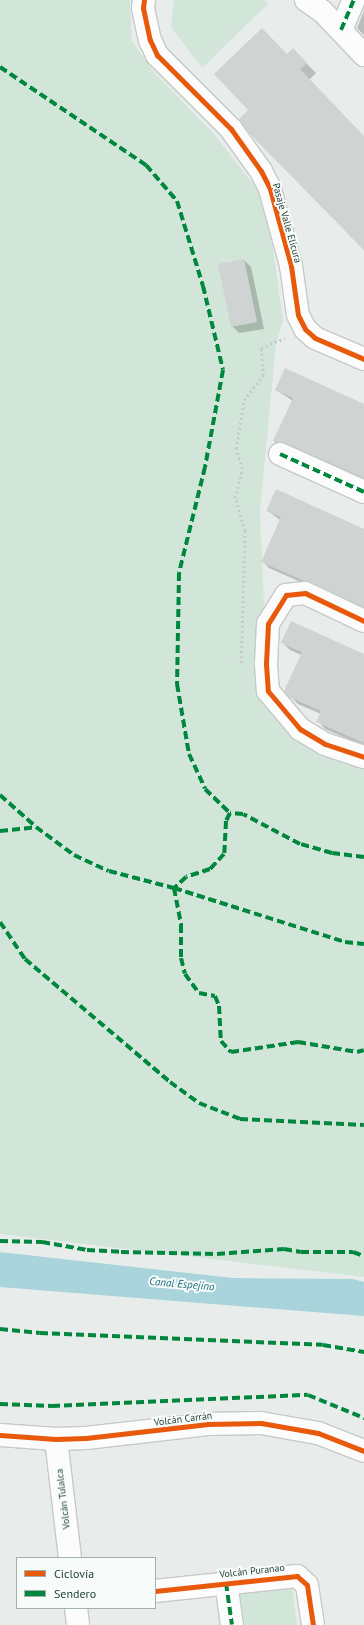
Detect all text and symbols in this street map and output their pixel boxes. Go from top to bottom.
street label: Pasaje Valle Elicura [270,182,304,264]
water label: Canal Espejino [149,1275,215,1293]
street label: Volcán Carrán [153,1409,213,1429]
street label: Volcán Tulalca [53,1468,73,1530]
legend [16,1557,156,1609]
street label: Volcán Puranao [219,1562,285,1580]
text: Ciclovía [54,1566,94,1581]
text: Sendero [54,1586,96,1601]

